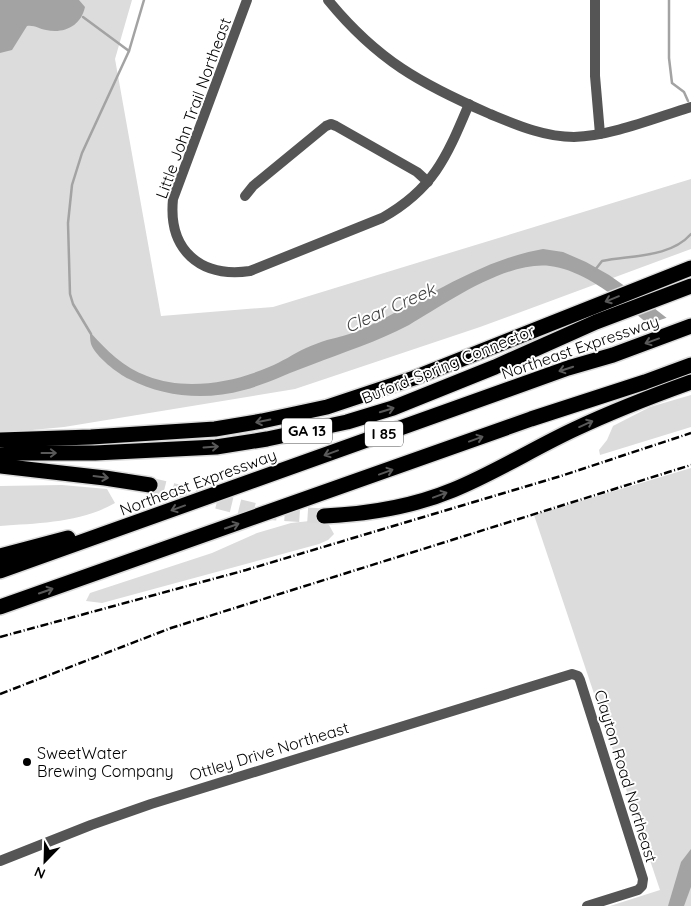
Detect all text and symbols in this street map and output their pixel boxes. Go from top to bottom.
street label: Little John Trail Northeast [151,15,235,201]
water label: Clear Creek [341,277,440,338]
one-way arrow [605,295,620,305]
street label: Northeast Expressway [499,311,661,383]
street label: Buford-Spring Connector [358,320,538,408]
one-way arrow [645,337,660,346]
one-way arrow [559,365,575,374]
one-way arrow [378,404,394,414]
one-way arrow [256,416,272,426]
road number: GA 13 [282,418,332,444]
one-way arrow [578,419,593,428]
road number: I 85 [365,422,403,446]
one-way arrow [468,434,484,443]
one-way arrow [203,442,219,452]
street label: Northeast Expressway [117,444,279,520]
one-way arrow [40,448,56,458]
one-way arrow [324,449,339,458]
one-way arrow [377,467,393,476]
one-way arrow [92,472,108,482]
one-way arrow [432,490,447,499]
one-way arrow [171,504,186,513]
one-way arrow [224,521,240,530]
one-way arrow [38,586,53,595]
street label: Clayton Road Northeast [590,687,662,865]
street label: Ottley Drive Northeast [187,717,351,785]
place label: SweetWater Brewing Company [37,743,174,781]
marker: SweetWater Brewing Company [21,756,33,768]
north arrow [20,836,70,886]
text: N [32,863,48,883]

